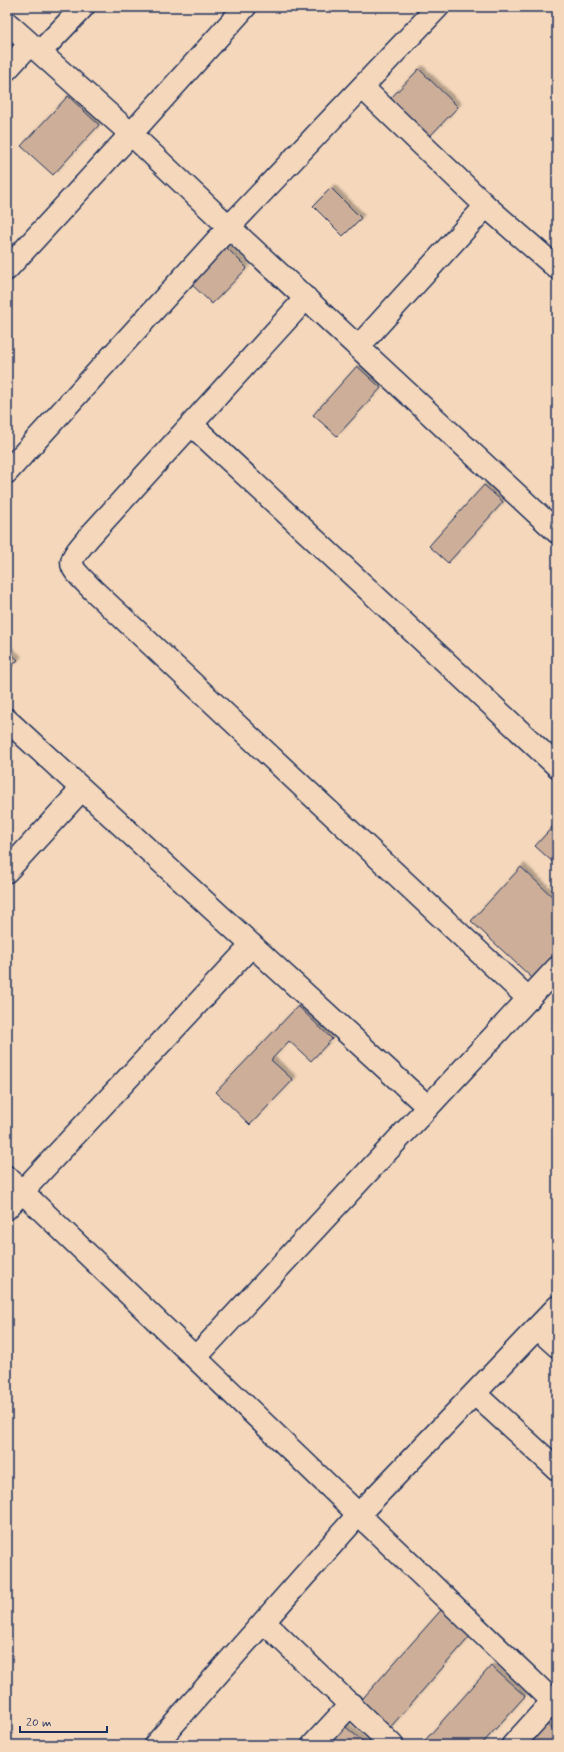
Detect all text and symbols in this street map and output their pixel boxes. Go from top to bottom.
scale bar [20,1708,107,1734]
text: 20 m [26,1715,52,1731]

